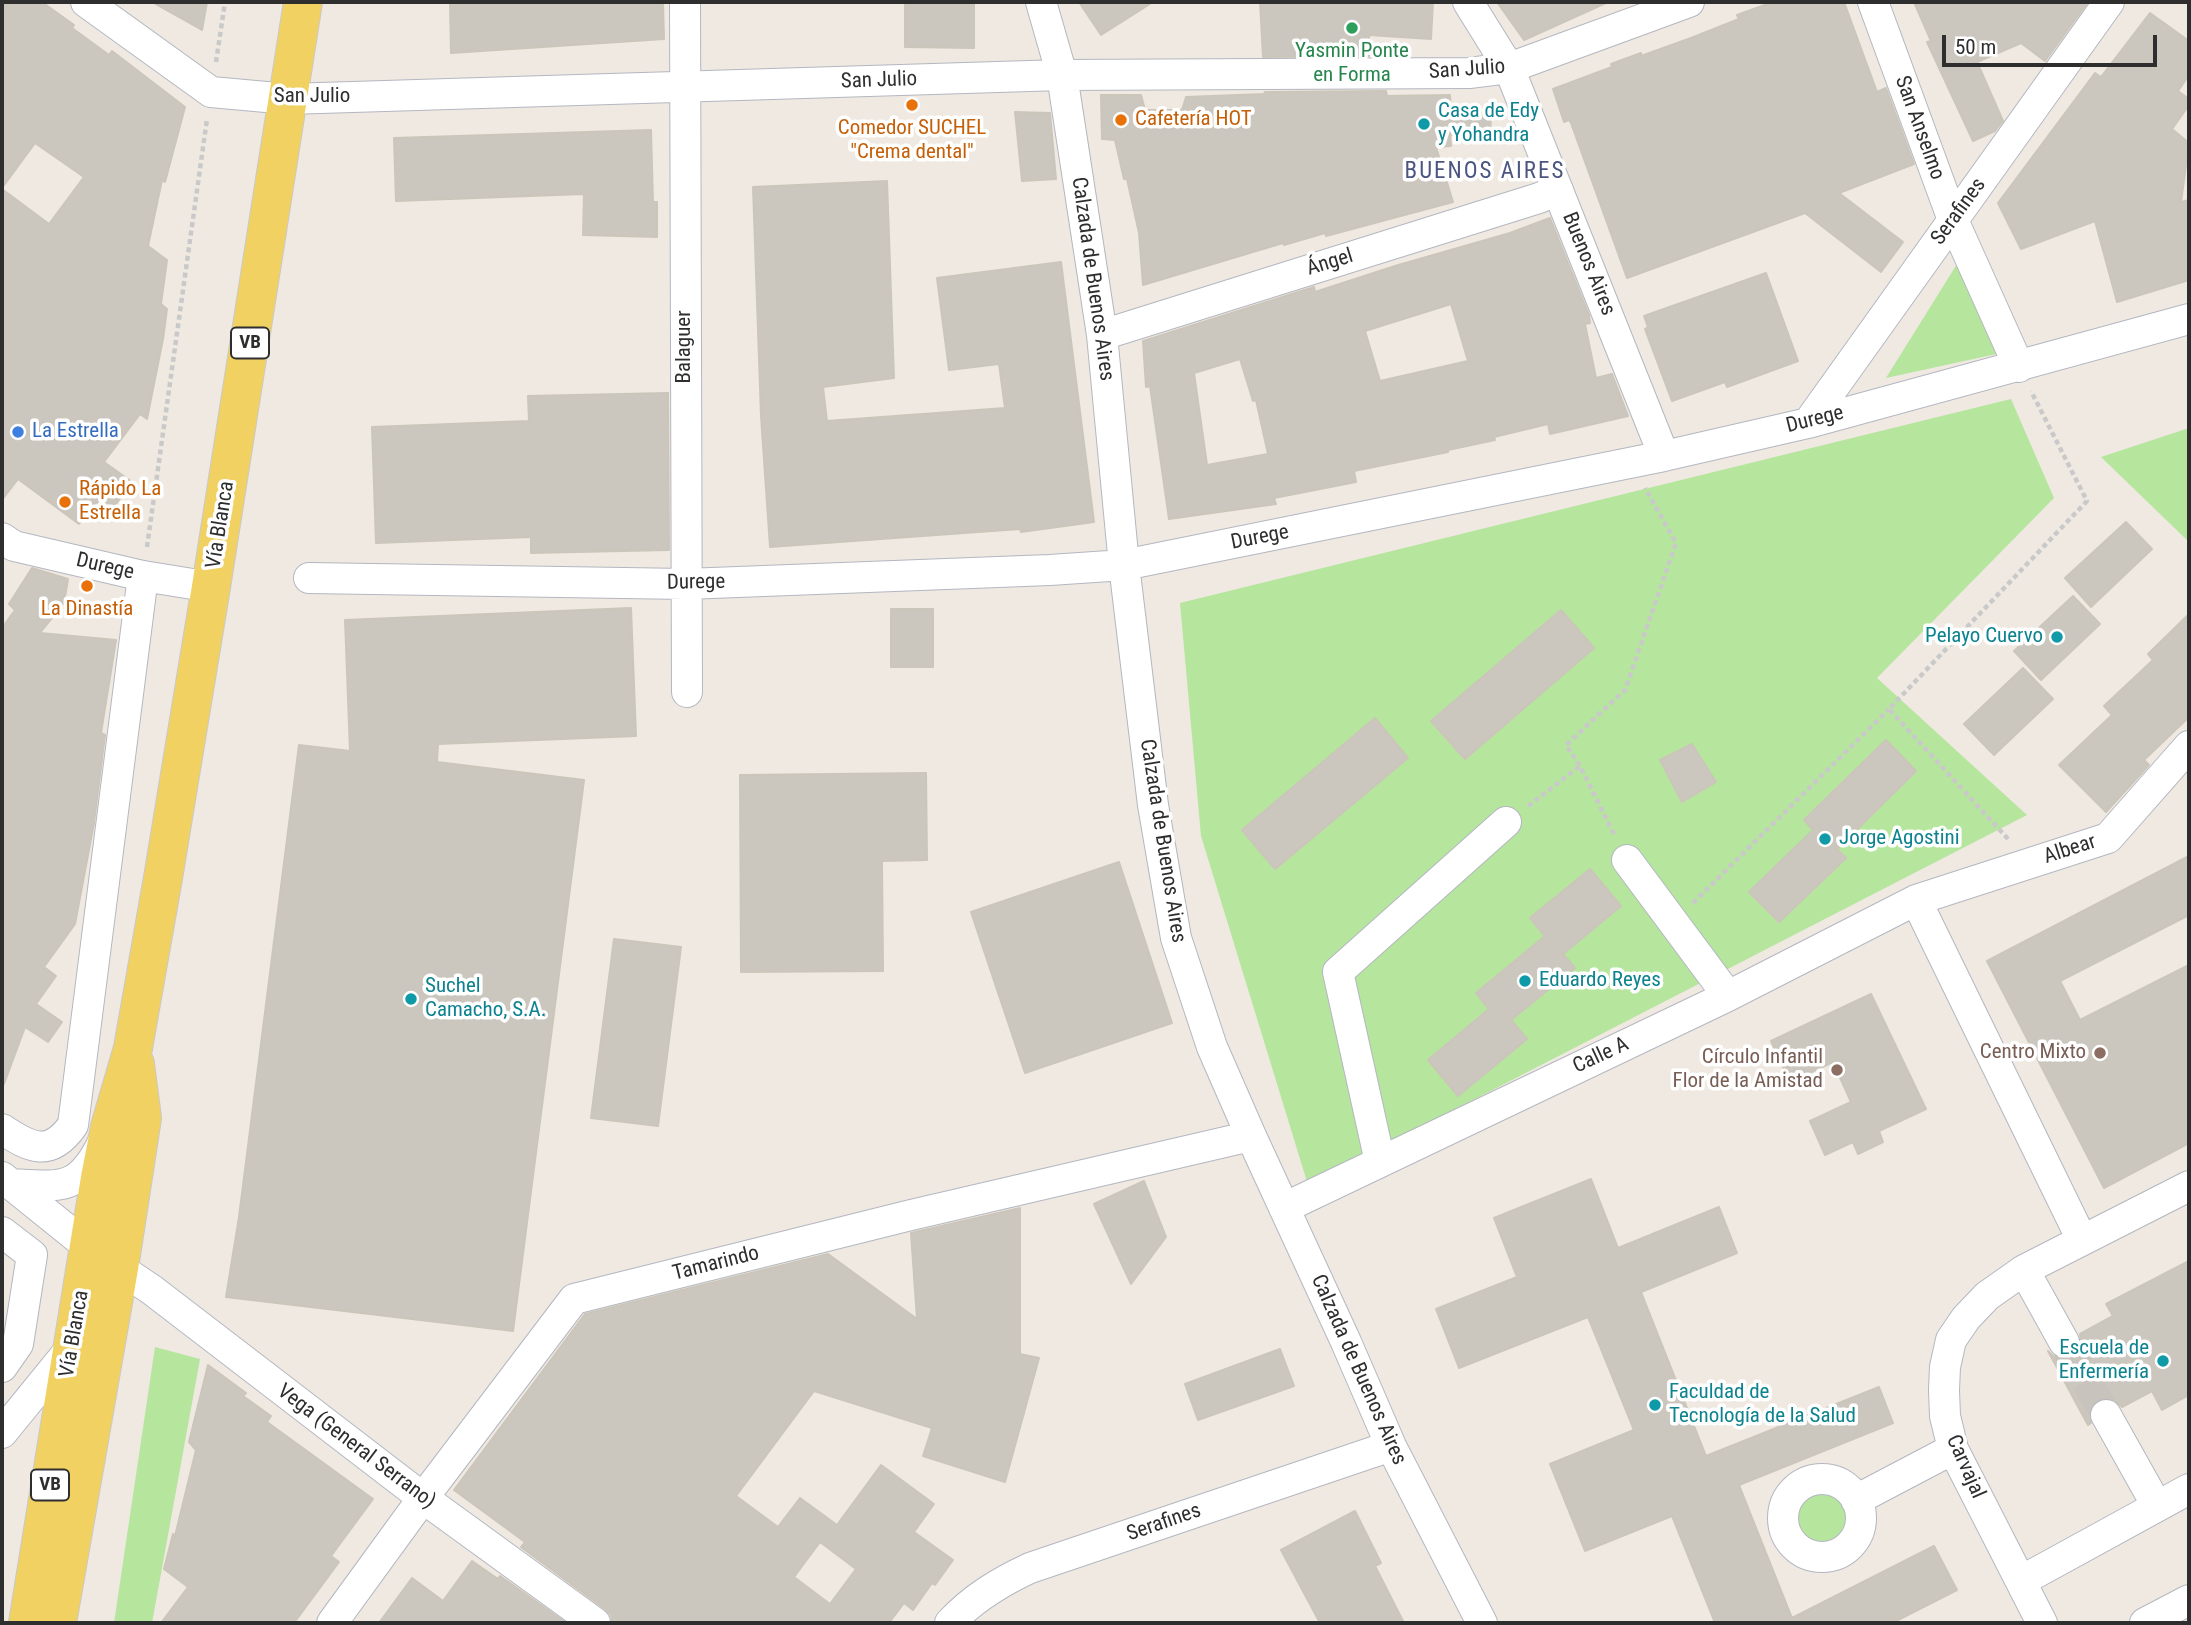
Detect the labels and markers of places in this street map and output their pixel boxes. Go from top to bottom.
marker: Yasmin Ponte en Forma [1344,20,1360,36]
place label: Yasmin Ponte en Forma [1295,39,1409,89]
marker: Comedor SUCHEL "Crema dental" [904,97,920,113]
place label: Casa de Edy y Yohandra [1438,99,1539,149]
place label: Cafetería HOT [1135,107,1252,133]
marker: Cafetería HOT [1113,112,1129,128]
place label: Comedor SUCHEL "Crema dental" [838,116,986,166]
marker: Casa de Edy y Yohandra [1416,116,1432,132]
place label: La Estrella [32,419,119,445]
marker: La Estrella [10,424,26,440]
place label: Rápido La Estrella [79,477,161,527]
marker: Rápido La Estrella [57,494,73,510]
marker: La Dinastía [79,578,95,594]
place label: La Dinastía [41,597,133,623]
place label: Pelayo Cuervo [1925,624,2043,650]
marker: Pelayo Cuervo [2049,629,2065,645]
place label: Jorge Agostini [1839,826,1960,852]
marker: Jorge Agostini [1817,831,1833,847]
place label: Eduardo Reyes [1539,968,1661,994]
marker: Eduardo Reyes [1517,973,1533,989]
place label: Suchel Camacho, S.A. [425,974,546,1024]
marker: Suchel Camacho, S.A. [403,991,419,1007]
place label: Centro Mixto [1980,1040,2086,1066]
place label: Círculo Infantil Flor de la Amistad [1673,1045,1823,1095]
marker: Centro Mixto [2092,1045,2108,1061]
marker: Círculo Infantil Flor de la Amistad [1829,1062,1845,1078]
place label: Escuela de Enfermería [2059,1336,2149,1386]
marker: Escuela de Enfermería [2155,1353,2171,1369]
place label: Faculdad de Tecnología de la Salud [1669,1380,1856,1430]
marker: Faculdad de Tecnología de la Salud [1647,1397,1663,1413]

